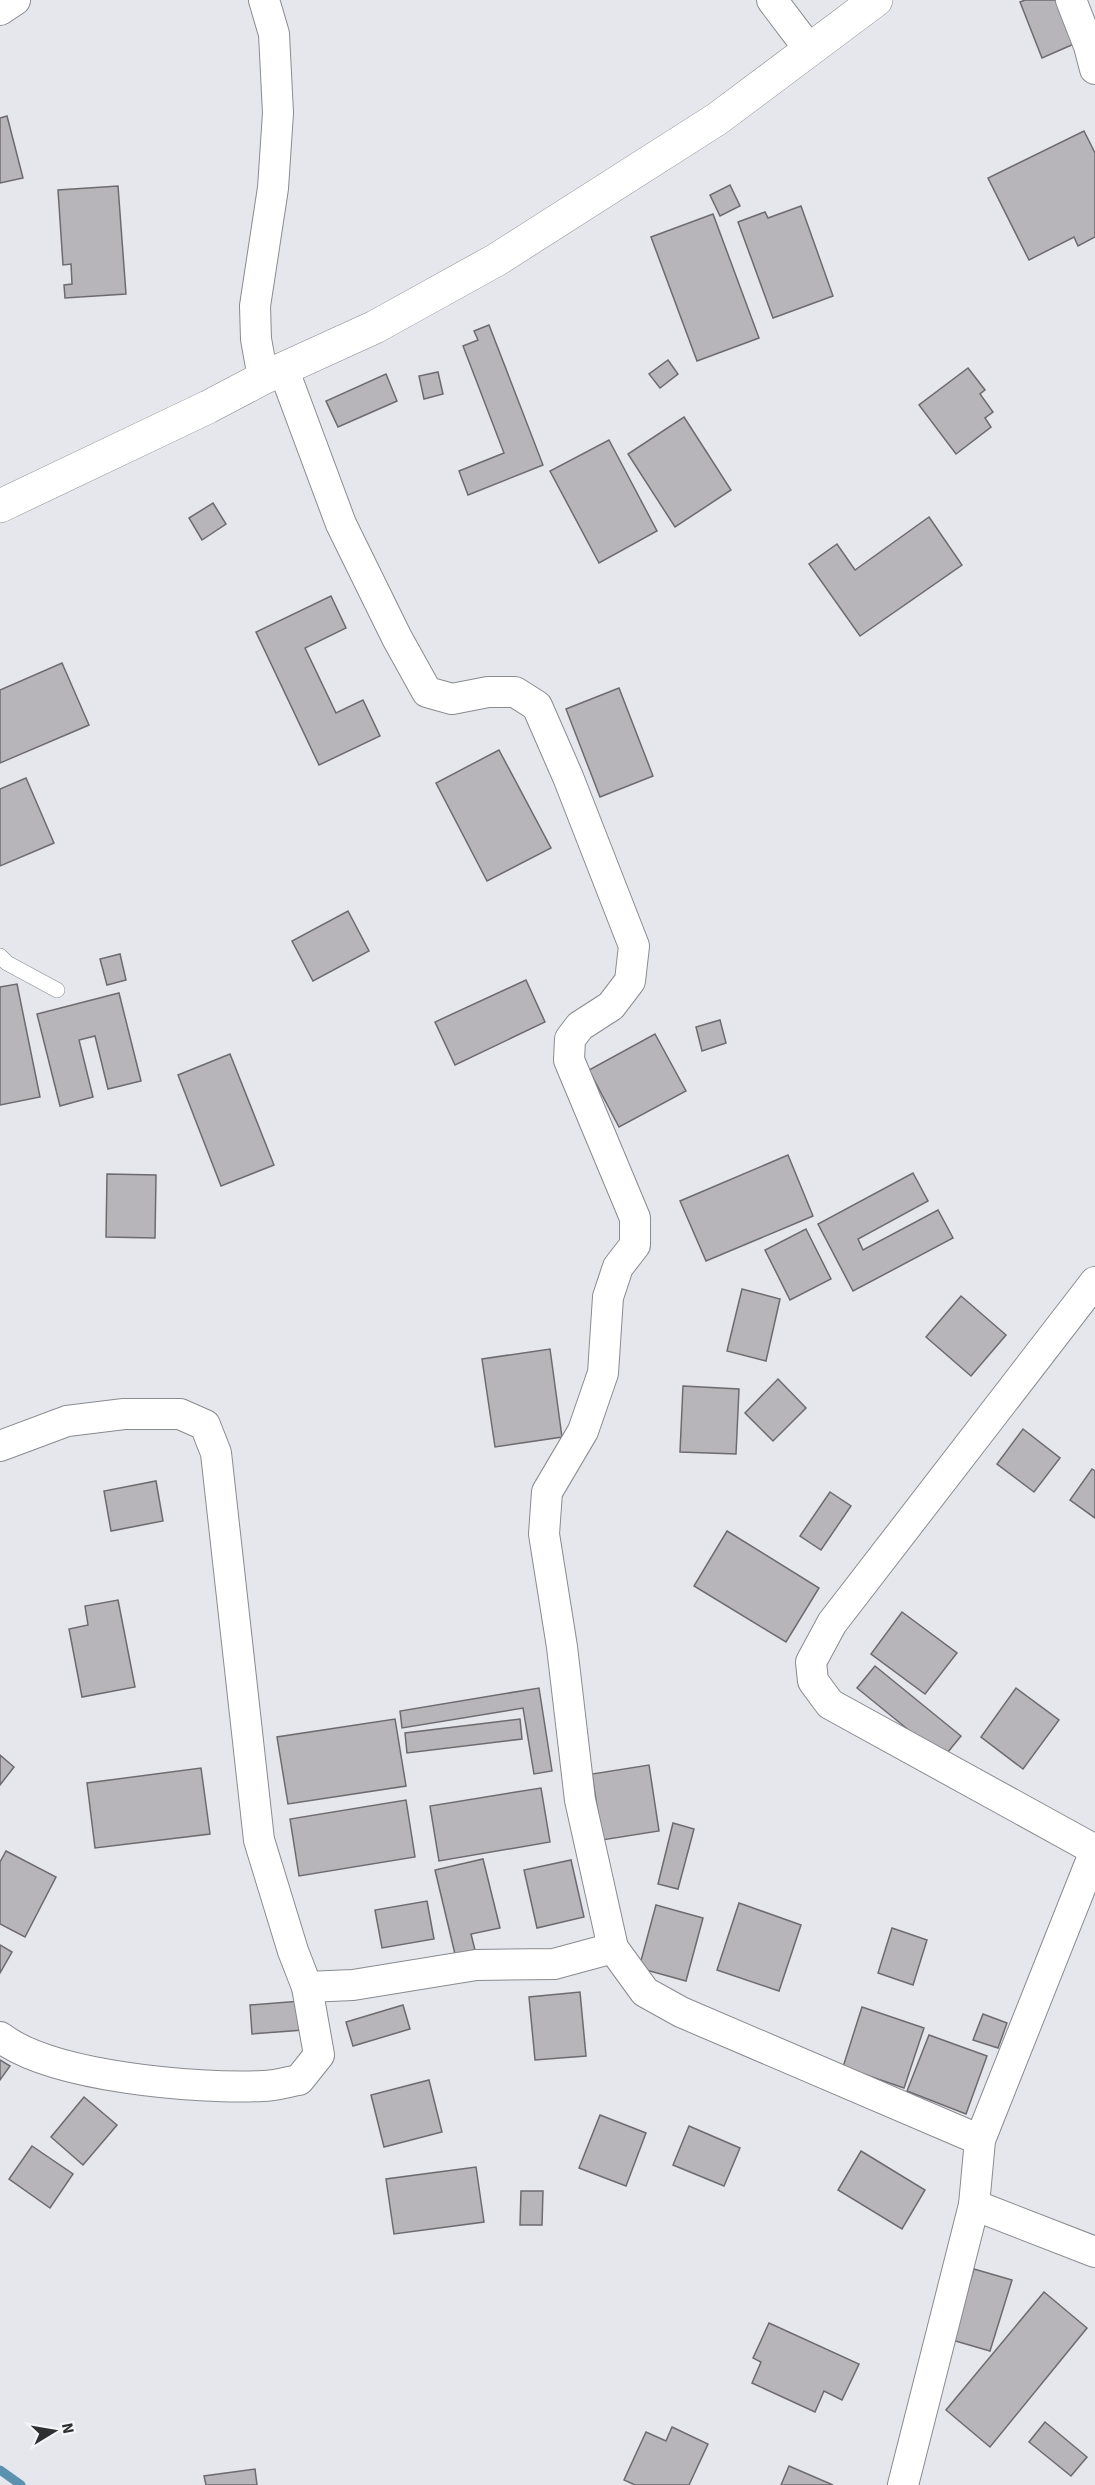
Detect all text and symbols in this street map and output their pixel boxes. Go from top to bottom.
north arrow [24,2401,84,2461]
text: N [56,2421,80,2436]

